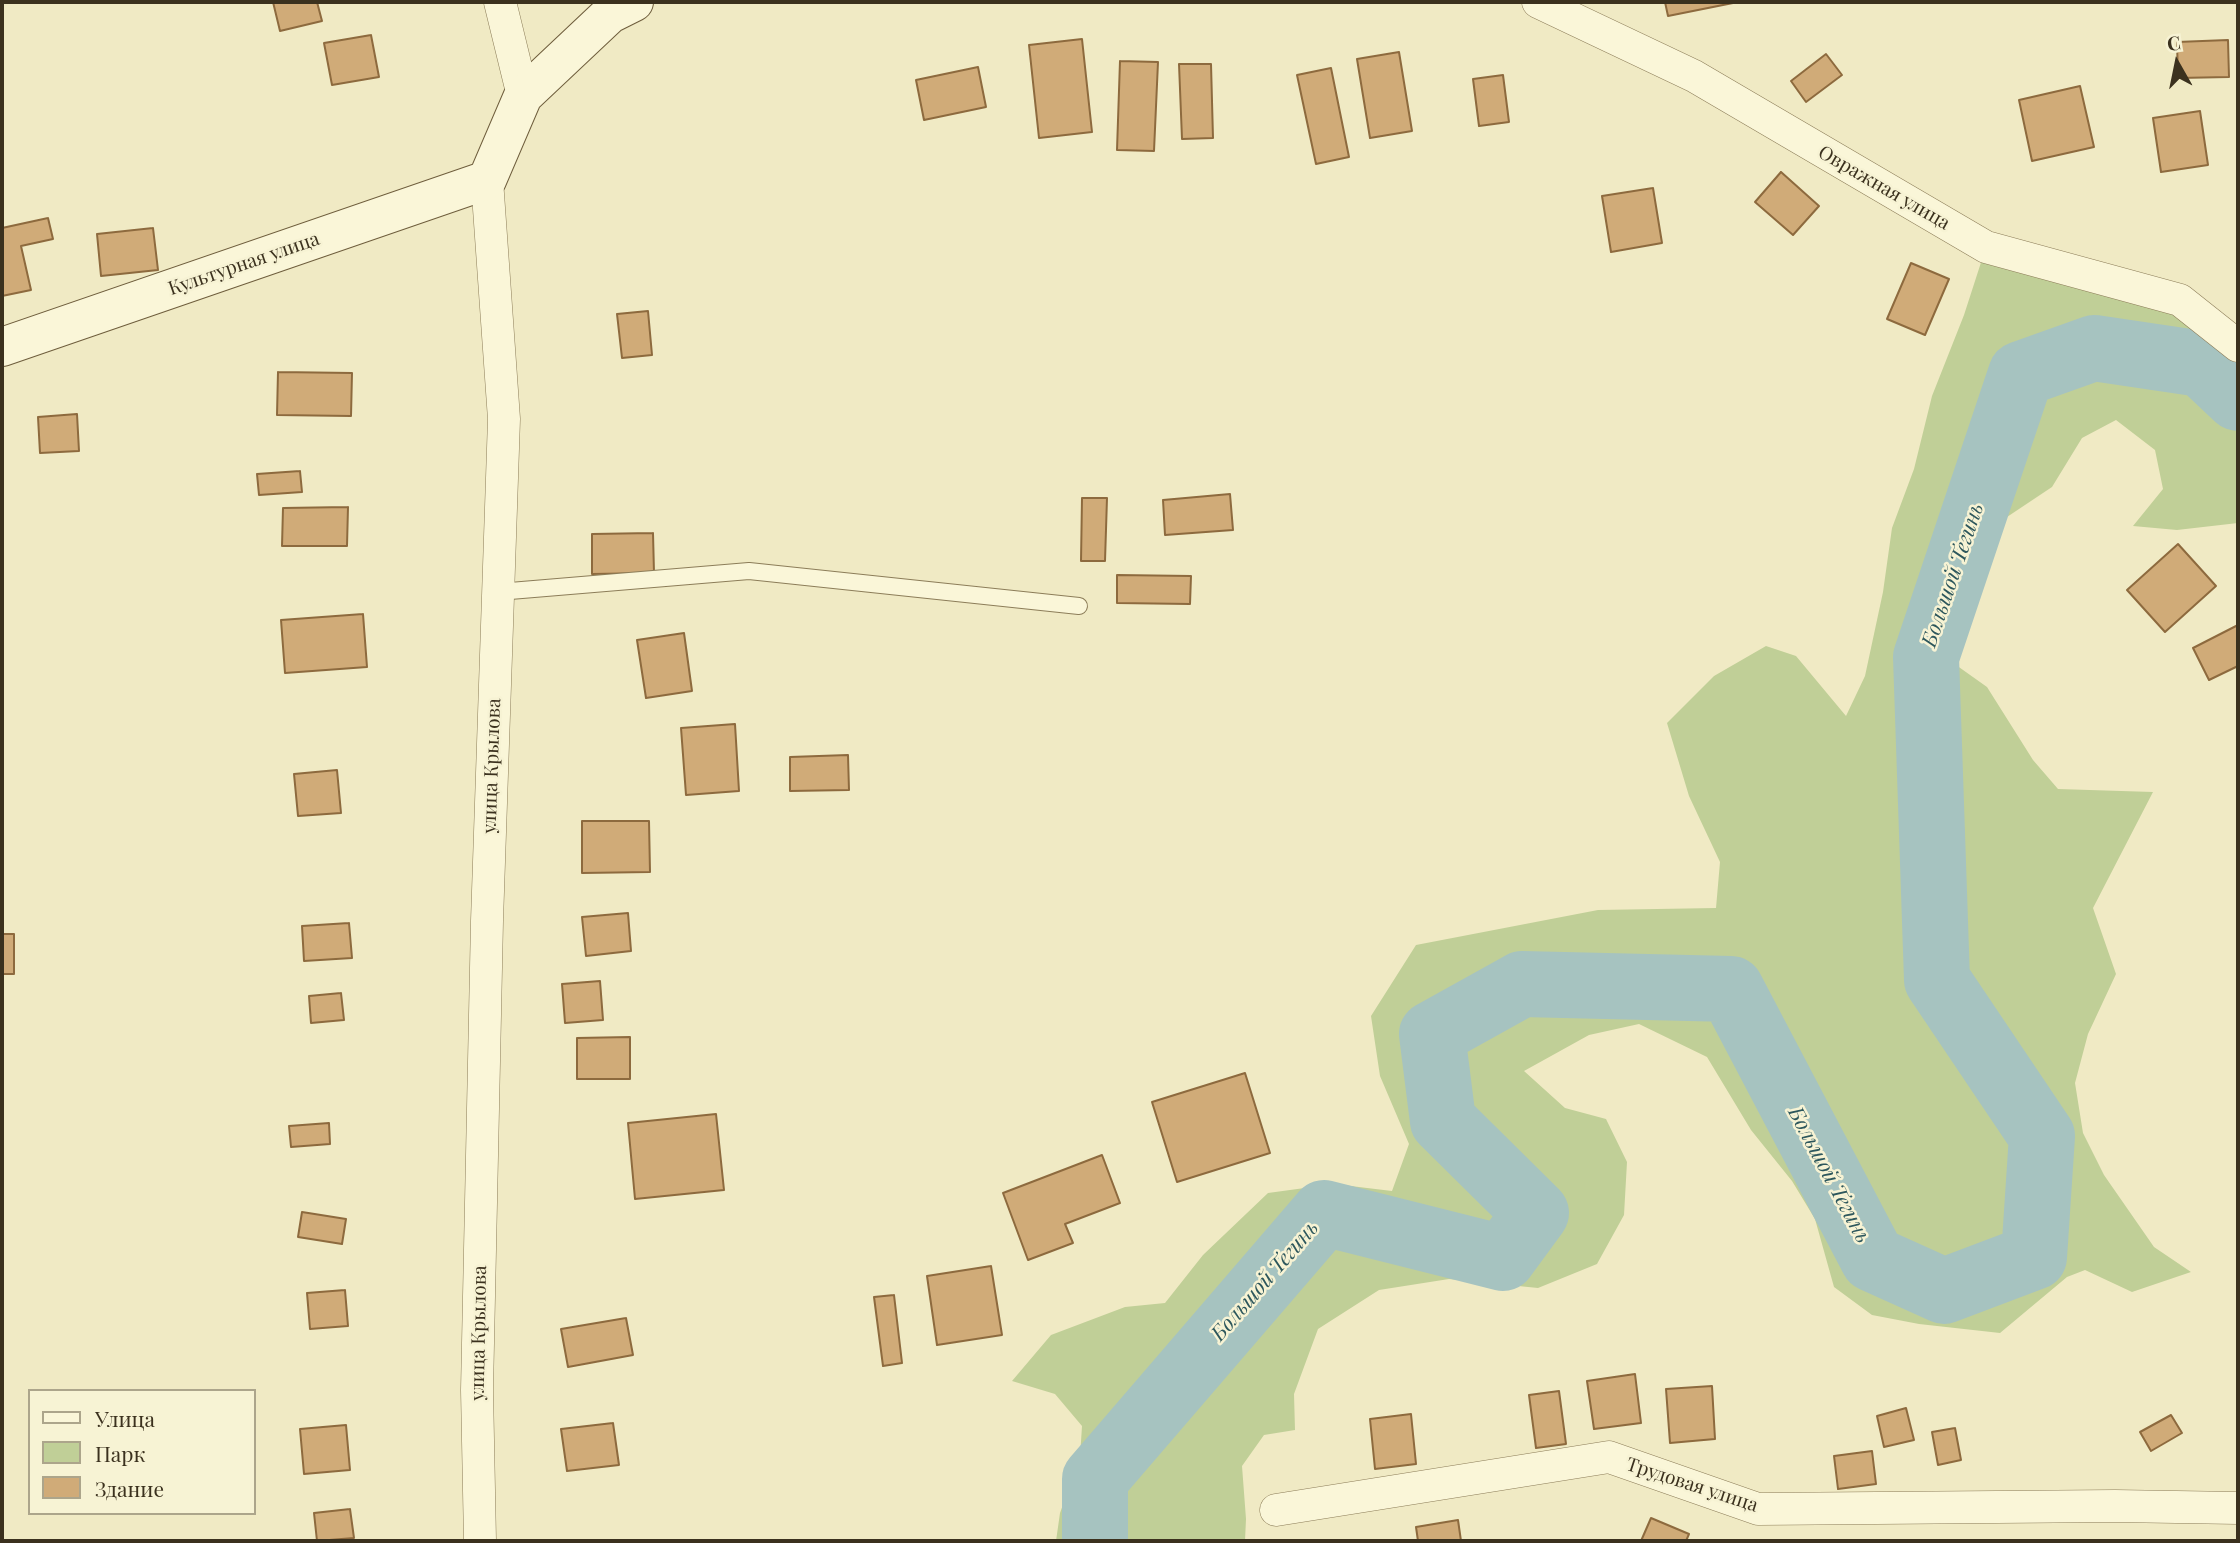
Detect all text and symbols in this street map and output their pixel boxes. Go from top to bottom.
north arrow [2142,28,2212,98]
text: С [2165,28,2182,56]
street label: Овражная улица [1814,141,1954,235]
street label: Культурная улица [165,227,323,301]
water label: Большой Тегинь [1917,500,1989,650]
street label: улица Крылова [478,698,506,834]
water label: Большой Тегинь [1782,1102,1876,1248]
water label: Большой Тегинь [1206,1216,1324,1346]
street label: улица Крылова [466,1265,492,1401]
legend [28,1389,256,1515]
text: Улица [95,1404,155,1432]
text: Парк [95,1439,145,1467]
street label: Трудовая улица [1623,1453,1761,1517]
text: Здание [95,1474,164,1502]

